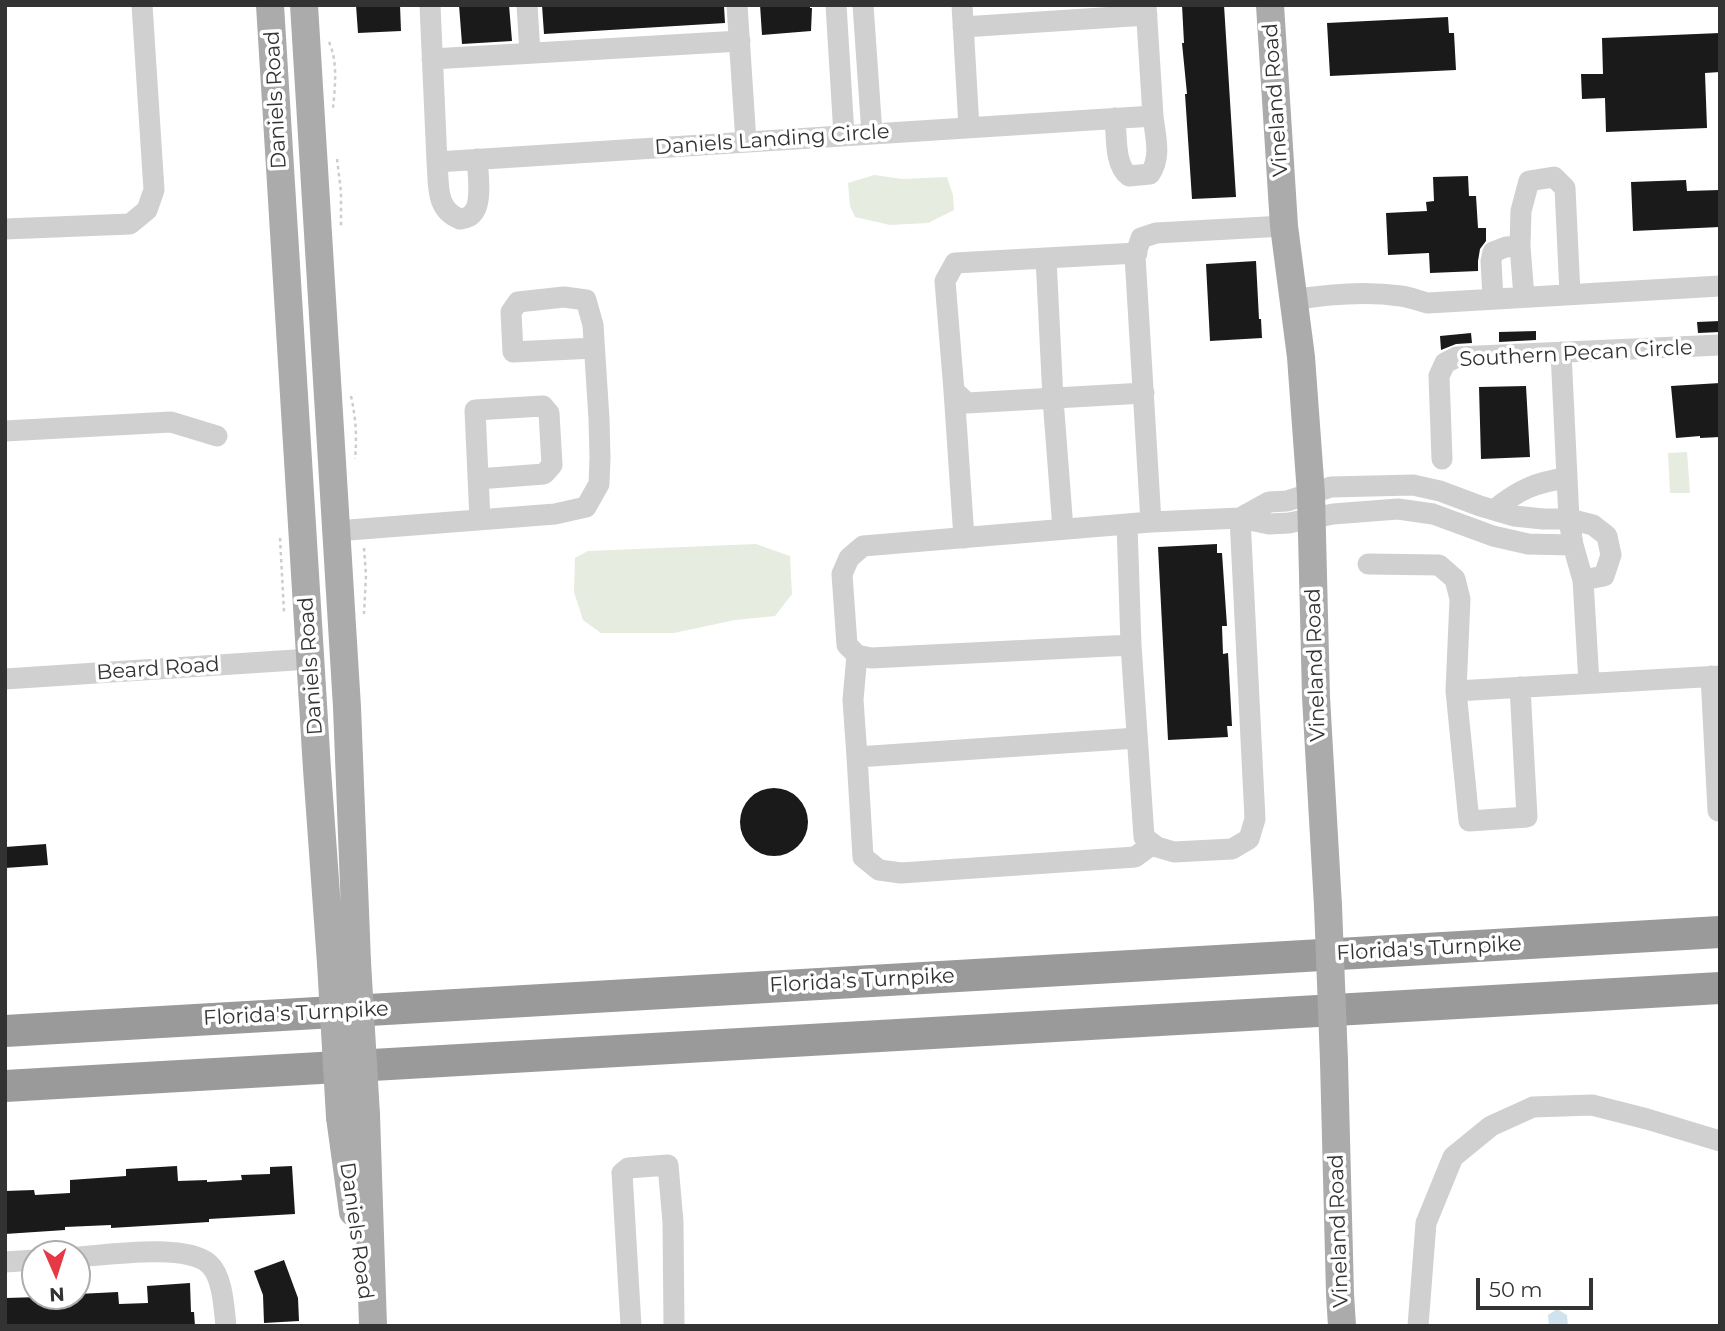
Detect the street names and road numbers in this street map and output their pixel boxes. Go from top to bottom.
street label: Vineland Road [1258,22,1294,178]
street label: Daniels Road [260,30,292,170]
street label: Daniels Landing Circle [654,119,890,161]
street label: Southern Pecan Circle [1459,335,1693,373]
street label: Vineland Road [1301,588,1331,742]
street label: Daniels Road [294,596,328,736]
street label: Beard Road [96,652,220,686]
street label: Florida's Turnpike [1336,932,1522,966]
street label: Florida's Turnpike [769,964,955,998]
street label: Florida's Turnpike [203,997,389,1031]
street label: Vineland Road [1324,1154,1354,1308]
street label: Daniels Road [334,1161,378,1301]

